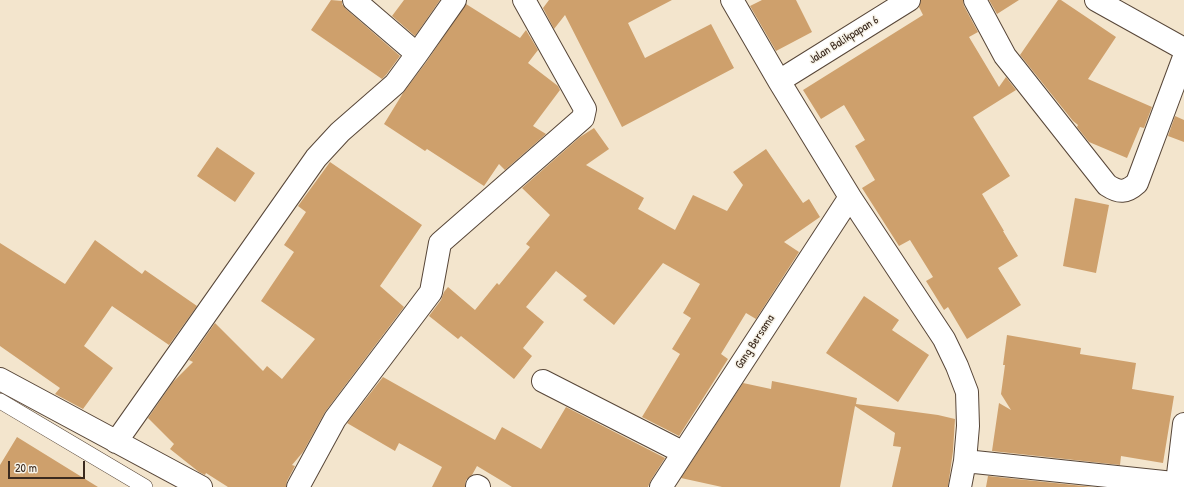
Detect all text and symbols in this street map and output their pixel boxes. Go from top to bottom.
street label: Jalan Balikpapan 6 [806,13,882,67]
street label: Gang Bersama [732,312,778,372]
scale bar [10,453,87,479]
text: 20 m [15,459,37,476]

